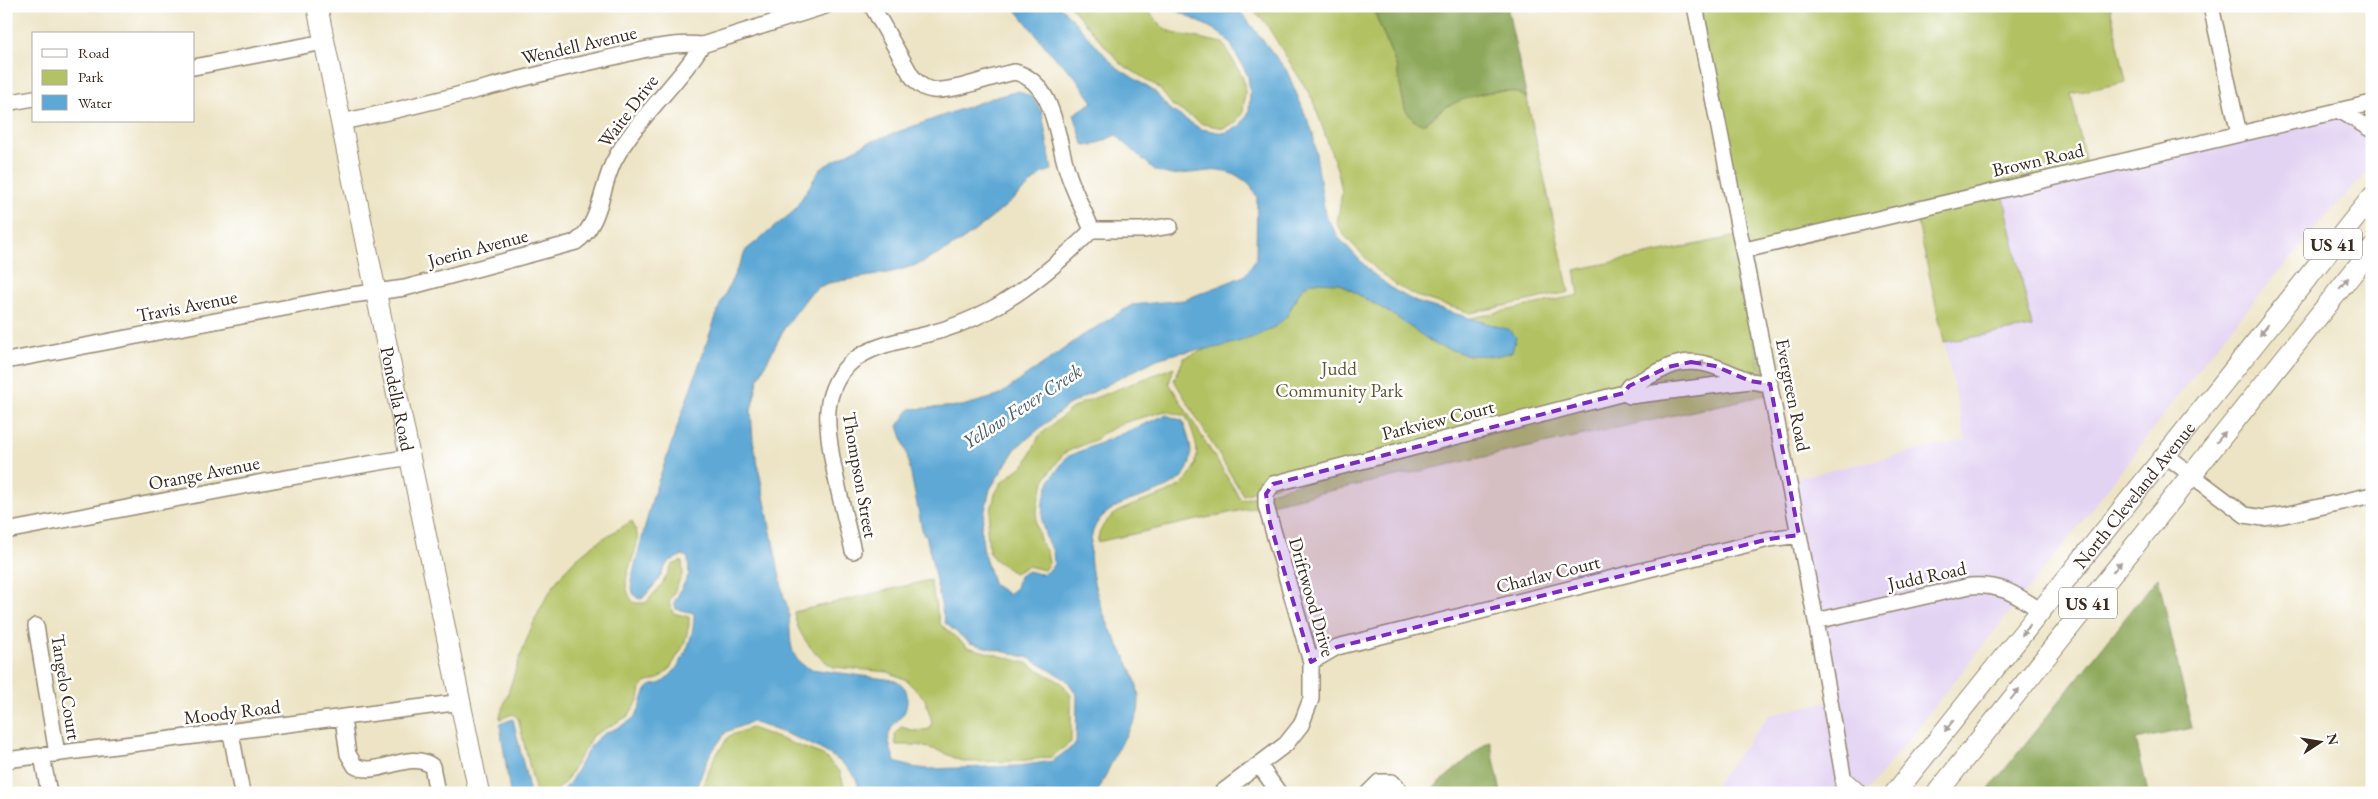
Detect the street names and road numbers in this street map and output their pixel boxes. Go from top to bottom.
street label: Wendell Avenue [519,20,639,70]
street label: Waite Drive [592,69,664,153]
street label: Brown Road [1990,137,2087,183]
street label: Joerin Avenue [423,223,531,274]
road number: US 41 [2304,228,2362,260]
street label: Travis Avenue [135,284,239,328]
street label: Evergreen Road [1770,336,1816,454]
street label: Pondella Road [375,344,421,454]
street label: Parkview Court [1379,394,1497,446]
street label: Thompson Street [837,410,883,540]
street label: North Cleveland Avenue [2067,416,2200,573]
street label: Orange Avenue [146,450,262,496]
street label: Driftwood Drive [1283,535,1341,659]
street label: Charlav Court [1493,549,1603,599]
street label: Judd Road [1884,555,1969,597]
road number: US 41 [2059,588,2117,618]
street label: Tangelo Court [45,632,87,742]
street label: Moody Road [182,694,282,730]

